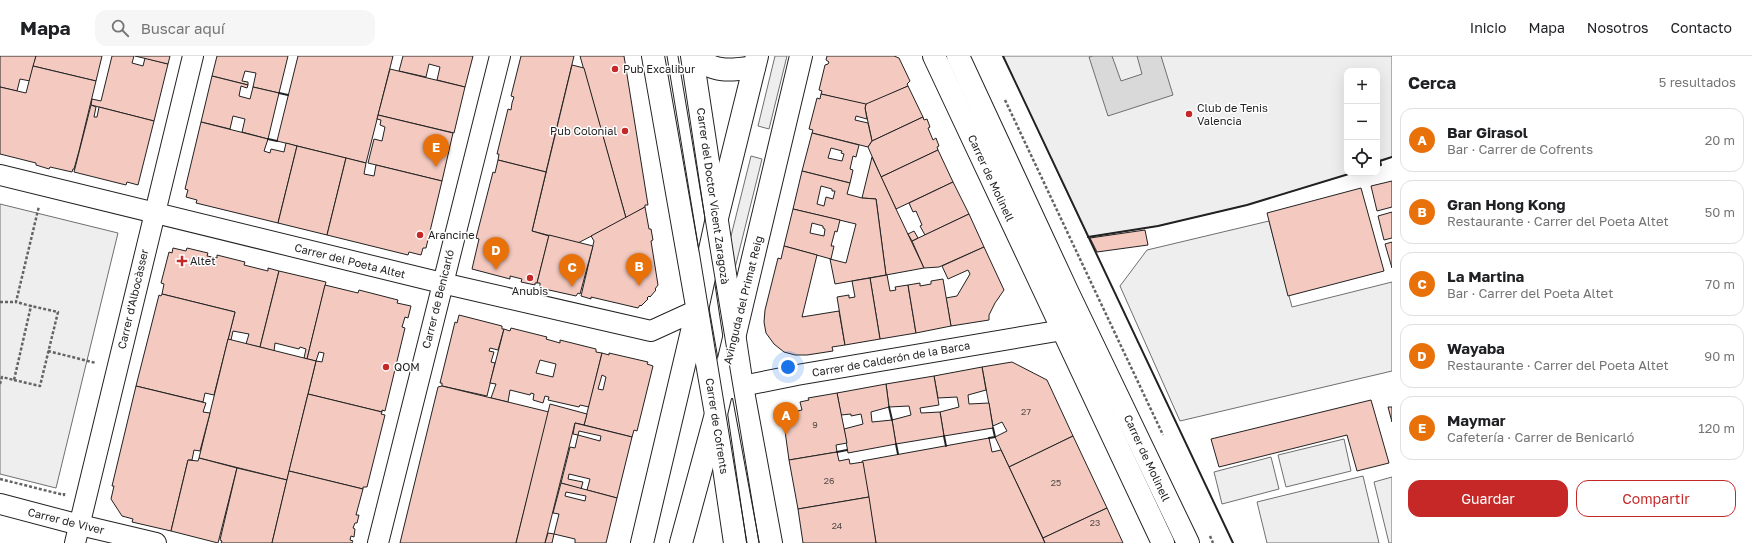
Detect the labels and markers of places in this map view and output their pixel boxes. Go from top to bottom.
place label: Pub Excalibur [623,62,696,75]
marker: Pub Excalibur [610,64,620,74]
place label: Club de Tenis Valencia [1197,101,1268,127]
marker: Club de Tenis Valencia [1184,109,1194,119]
place label: Pub Colonial [550,124,617,137]
marker: Pub Colonial [620,126,630,136]
pin: E [423,134,449,167]
place label: Arancine [428,228,475,241]
marker: Arancine [415,230,425,240]
pin: D [483,237,509,270]
pin: B [626,253,652,286]
place label: Altet [190,254,216,267]
pin: C [559,254,585,287]
marker: Altet [177,256,187,266]
marker: Anubis [525,273,535,283]
place label: Anubis [512,284,548,297]
place label: QOM [394,360,420,373]
marker: QOM [381,362,391,372]
pin: A [773,402,799,435]

